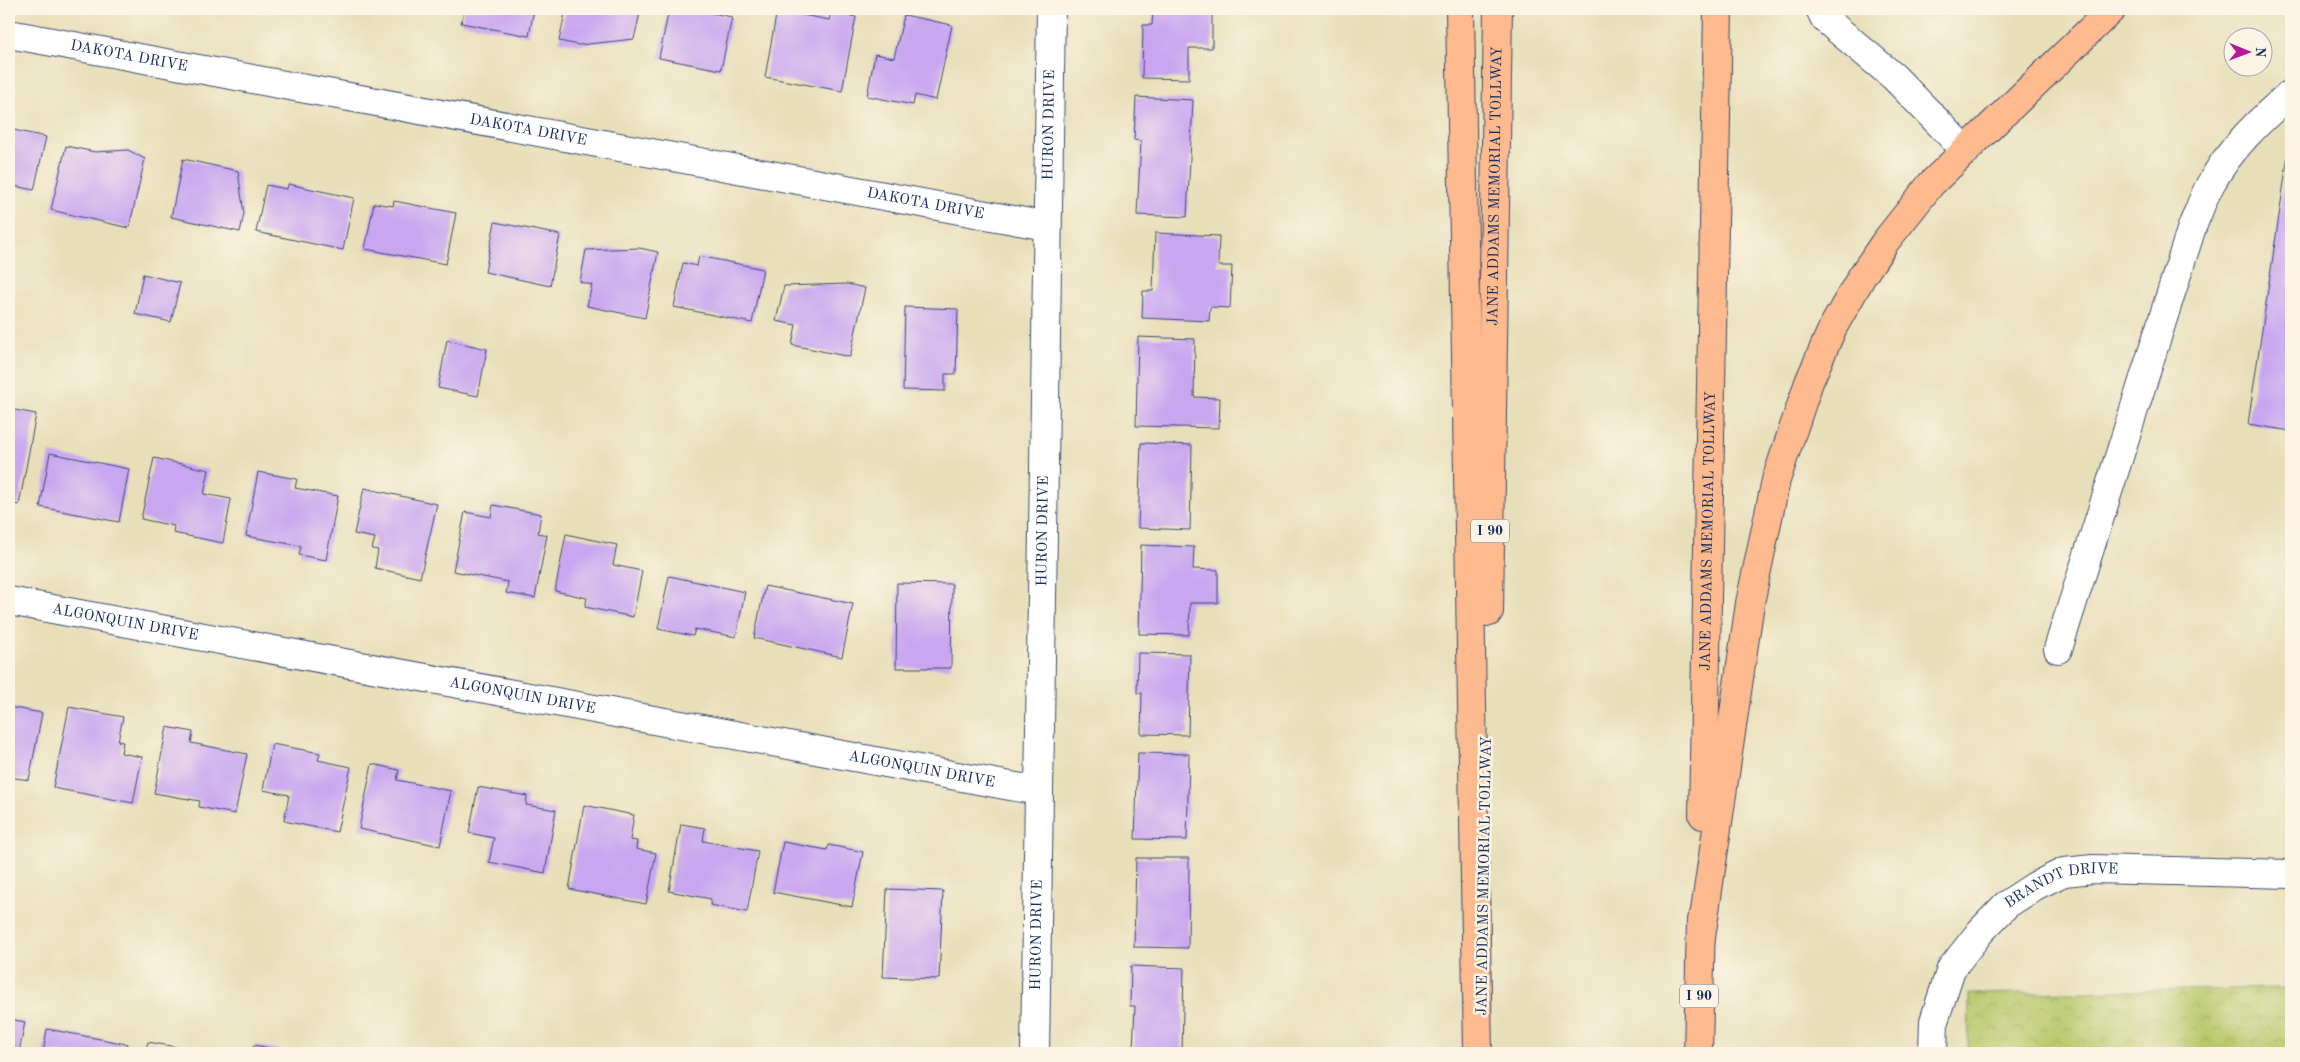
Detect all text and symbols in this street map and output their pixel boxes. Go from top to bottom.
north arrow [2222,28,2272,78]
street label: DAKOTA DRIVE [69,38,189,74]
street label: JANE ADDAMS MEMORIAL TOLLWAY [1486,46,1505,326]
text: N [2253,47,2267,58]
street label: HURON DRIVE [1041,70,1058,181]
street label: DAKOTA DRIVE [468,112,588,148]
street label: DAKOTA DRIVE [866,185,985,222]
street label: JANE ADDAMS MEMORIAL TOLLWAY [1698,391,1718,671]
street label: HURON DRIVE [1035,476,1051,587]
road number: I 90 [1471,520,1509,542]
street label: ALGONQUIN DRIVE [51,602,199,643]
street label: ALGONQUIN DRIVE [448,675,597,717]
street label: JANE ADDAMS MEMORIAL TOLLWAY [1475,736,1495,1016]
street label: ALGONQUIN DRIVE [847,749,996,790]
street label: BRANDT DRIVE [2002,861,2118,911]
street label: HURON DRIVE [1028,879,1045,991]
road number: I 90 [1680,984,1718,1008]

